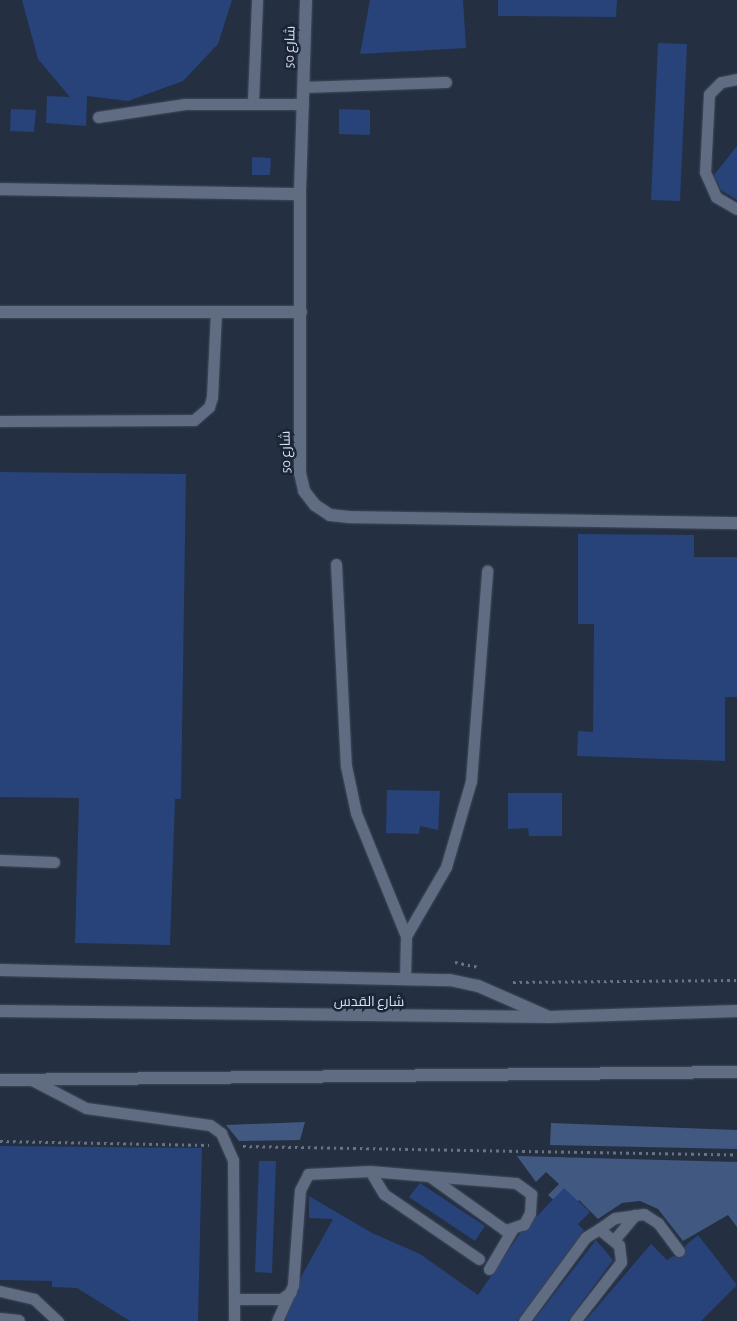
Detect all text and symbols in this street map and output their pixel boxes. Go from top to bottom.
street label: شارع 50 [281,25,299,69]
street label: شارع 50 [277,431,295,473]
street label: شارع القدس [334,994,404,1010]

